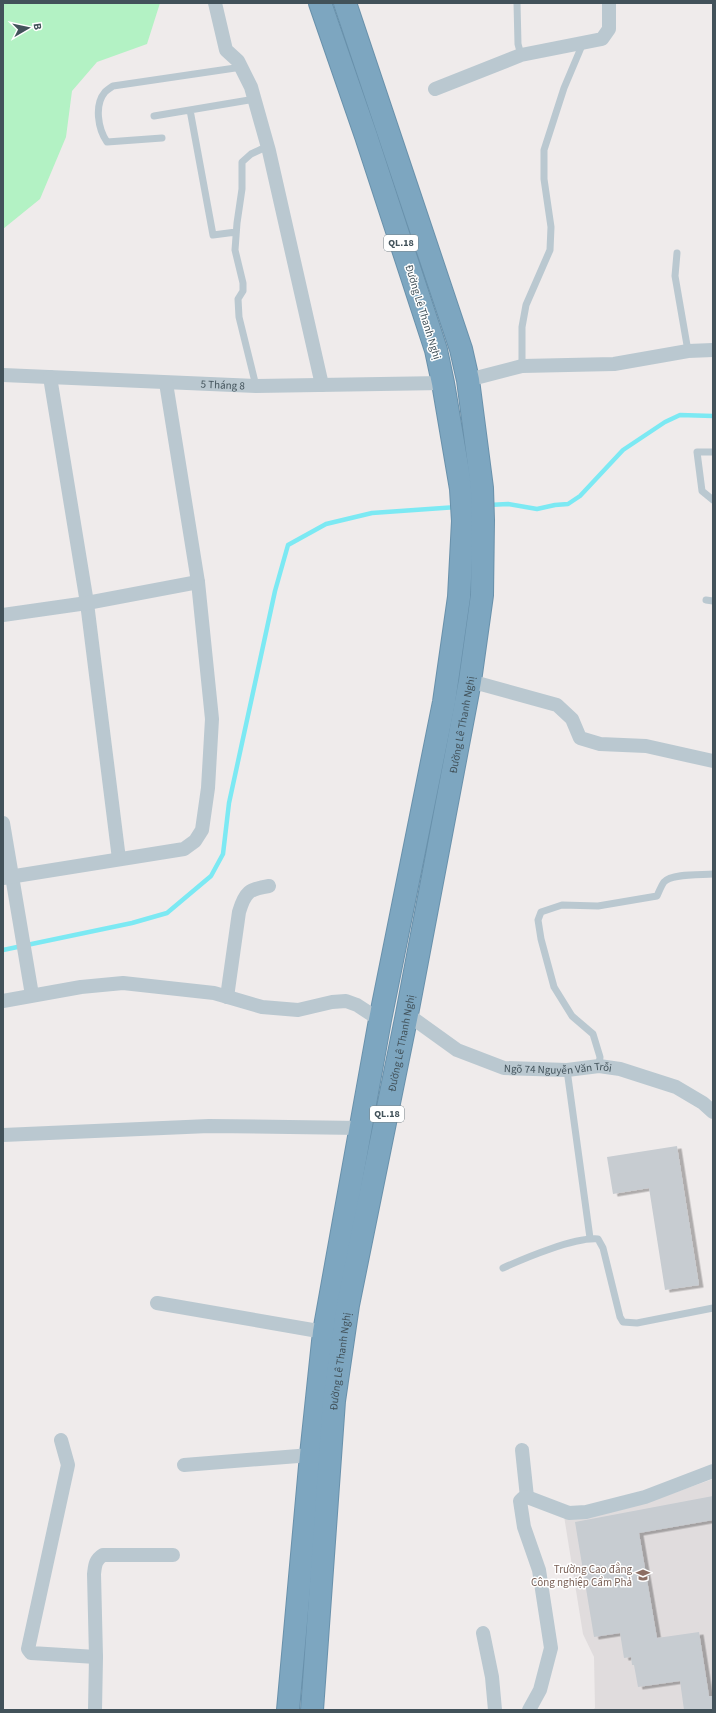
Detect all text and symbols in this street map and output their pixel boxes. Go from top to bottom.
north arrow [8,8,48,48]
text: B [29,22,45,31]
road number: QL.18 [384,235,418,251]
street label: Đường Lê Thanh Nghị [401,263,445,361]
street label: 5 Tháng 8 [200,376,246,393]
street label: Đường Lê Thanh Nghị [445,675,478,775]
street label: Đường Lê Thanh Nghị [384,993,418,1093]
street label: Ngõ 74 Nguyễn Văn Trỗi [504,1058,613,1078]
road number: QL.18 [370,1106,404,1122]
street label: Đường Lê Thanh Nghị [326,1311,354,1411]
place label: Trường Cao đẳng Công nghiệp Cẩm Phả [531,1562,632,1590]
school or university icon: Trường Cao đẳng Công nghiệp Cẩm Phả [635,1567,651,1583]

